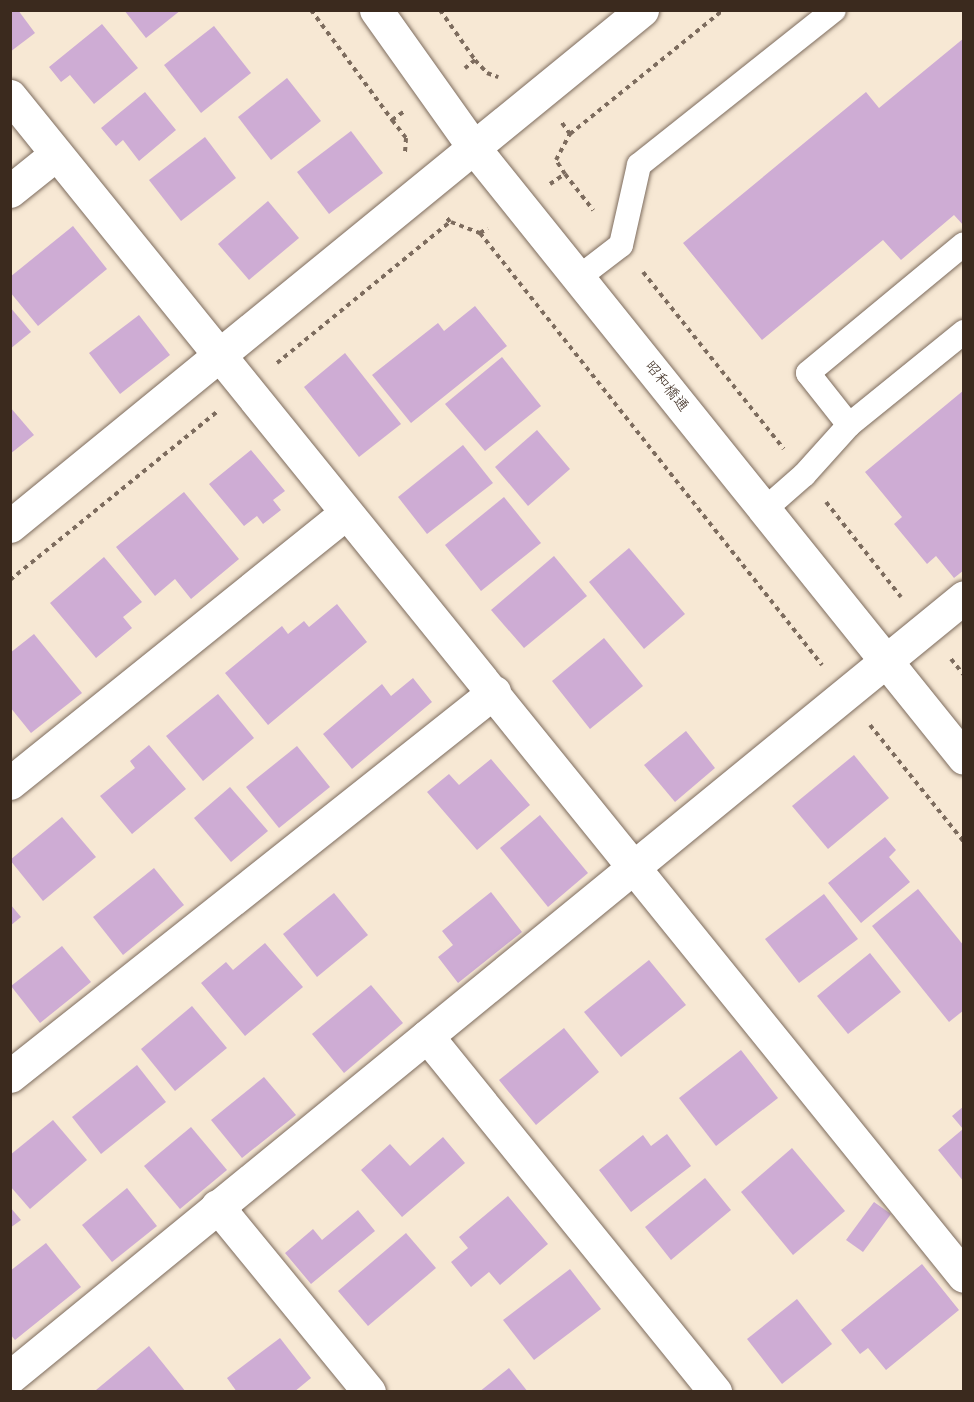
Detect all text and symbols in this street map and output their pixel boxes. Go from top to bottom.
street label: 昭和橋通 [640,358,692,416]

